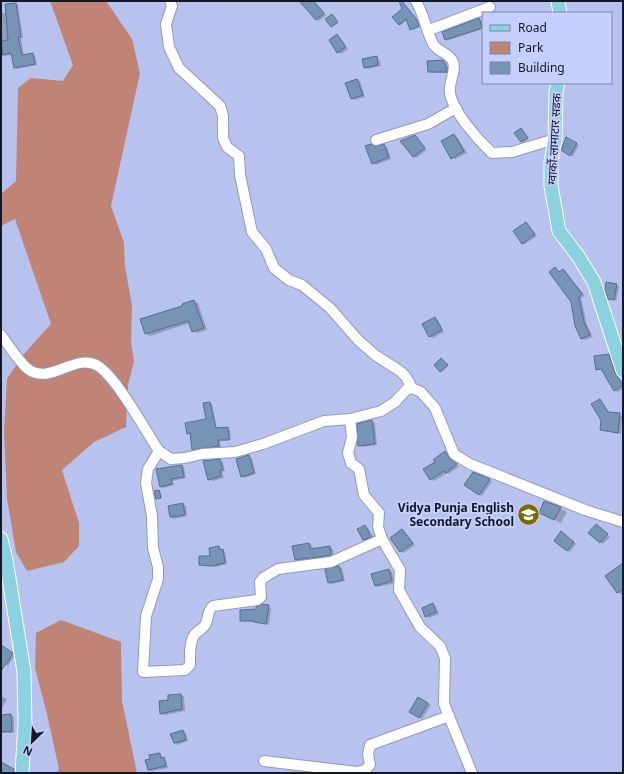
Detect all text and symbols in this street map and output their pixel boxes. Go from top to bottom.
legend [482,12,612,84]
text: Road [518,19,547,36]
text: Park [518,39,544,56]
text: Building [518,59,565,76]
street label: ग्वार्को-लामाटार सडक [543,92,565,185]
place label: Vidya Punja English Secondary School [398,499,514,530]
school or university icon: Vidya Punja English Secondary School [516,501,542,527]
north arrow [12,722,52,762]
text: N [20,743,35,760]

